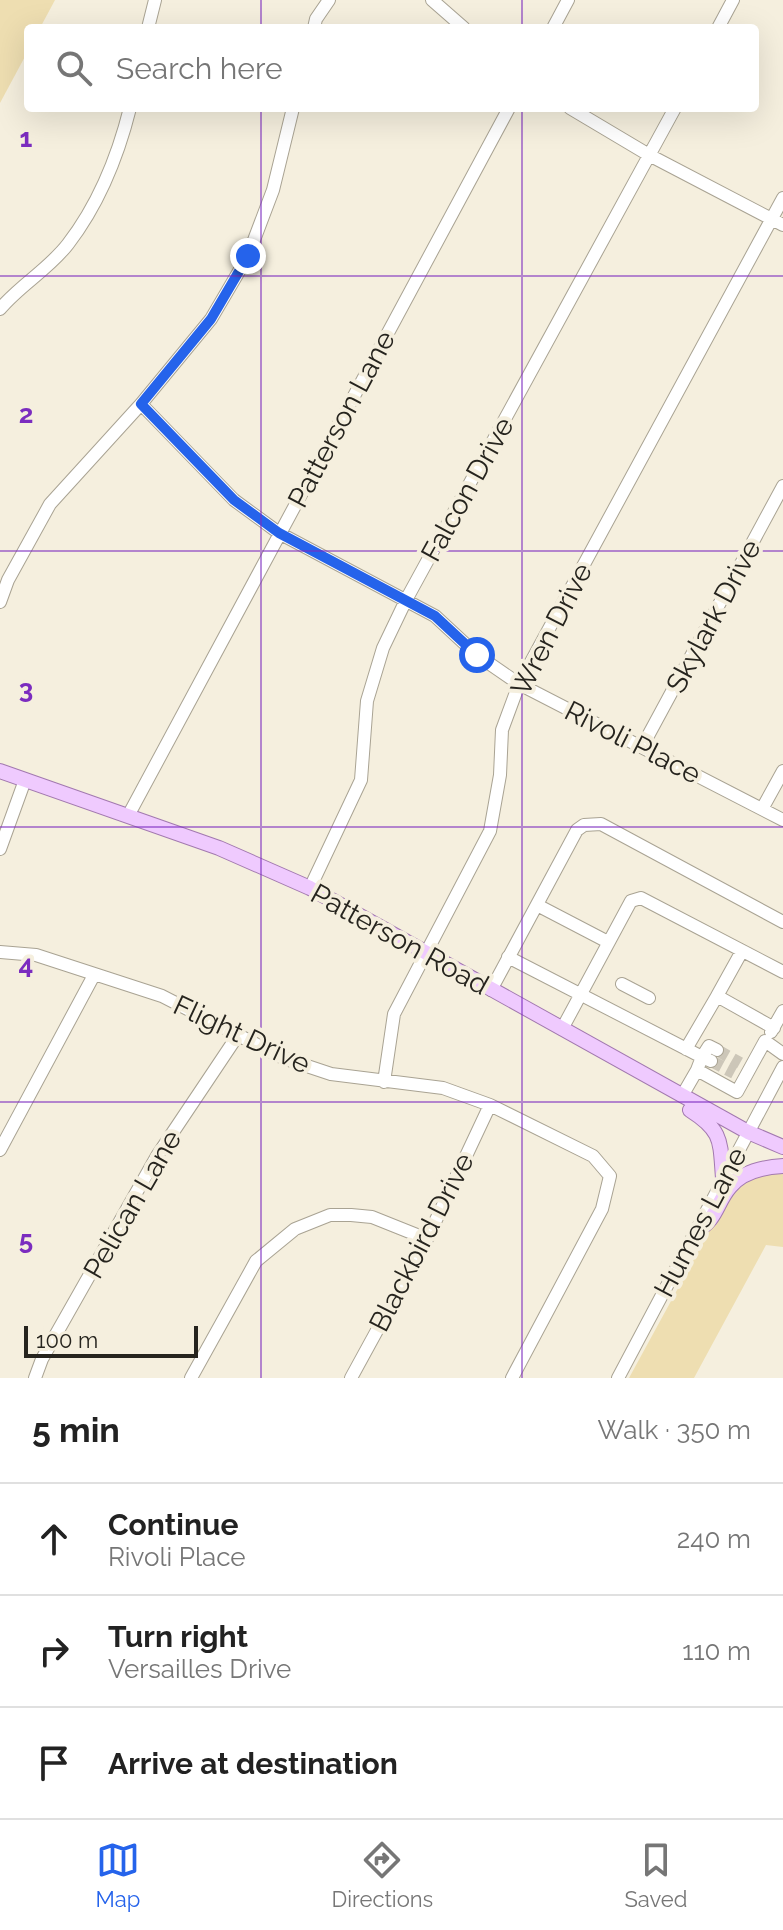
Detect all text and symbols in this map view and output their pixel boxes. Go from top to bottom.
search box [24,24,759,112]
icon: search [52,46,96,90]
text: Search here [116,51,283,86]
text: 1 [20,123,33,153]
route end [230,238,266,274]
street label: Patterson Lane [281,325,402,513]
text: 2 [19,399,33,429]
street label: Falcon Drive [414,411,521,567]
street label: Skylark Drive [659,534,768,698]
street label: Wren Drive [504,557,599,701]
route start [459,637,495,673]
text: 3 [19,674,33,704]
street label: Rivoli Place [559,694,706,791]
street label: Patterson Road [305,877,494,1002]
text: 4 [19,950,33,980]
street label: Flight Drive [168,988,315,1080]
street label: Pelican Lane [77,1124,188,1284]
street label: Humes Lane [647,1142,754,1303]
street label: Blackbird Drive [362,1147,481,1337]
text: 5 [19,1225,33,1255]
scale bar [24,1322,198,1358]
text: 100 m [36,1327,98,1353]
text: 5 min [32,1410,120,1450]
text: Walk · 350 m [597,1415,751,1445]
text: Continue [108,1507,239,1542]
icon: ahead [32,1517,76,1561]
text: 240 m [677,1524,751,1554]
text: Rivoli Place [108,1542,246,1572]
text: Turn right [108,1619,248,1654]
icon: right [32,1629,76,1673]
text: 110 m [682,1636,751,1666]
text: Versailles Drive [108,1654,291,1684]
icon: arrive [32,1741,76,1785]
text: Arrive at destination [108,1746,398,1781]
tab: Map [96,1838,140,1912]
tab: Directions [332,1838,433,1912]
tab: Saved [624,1838,687,1912]

